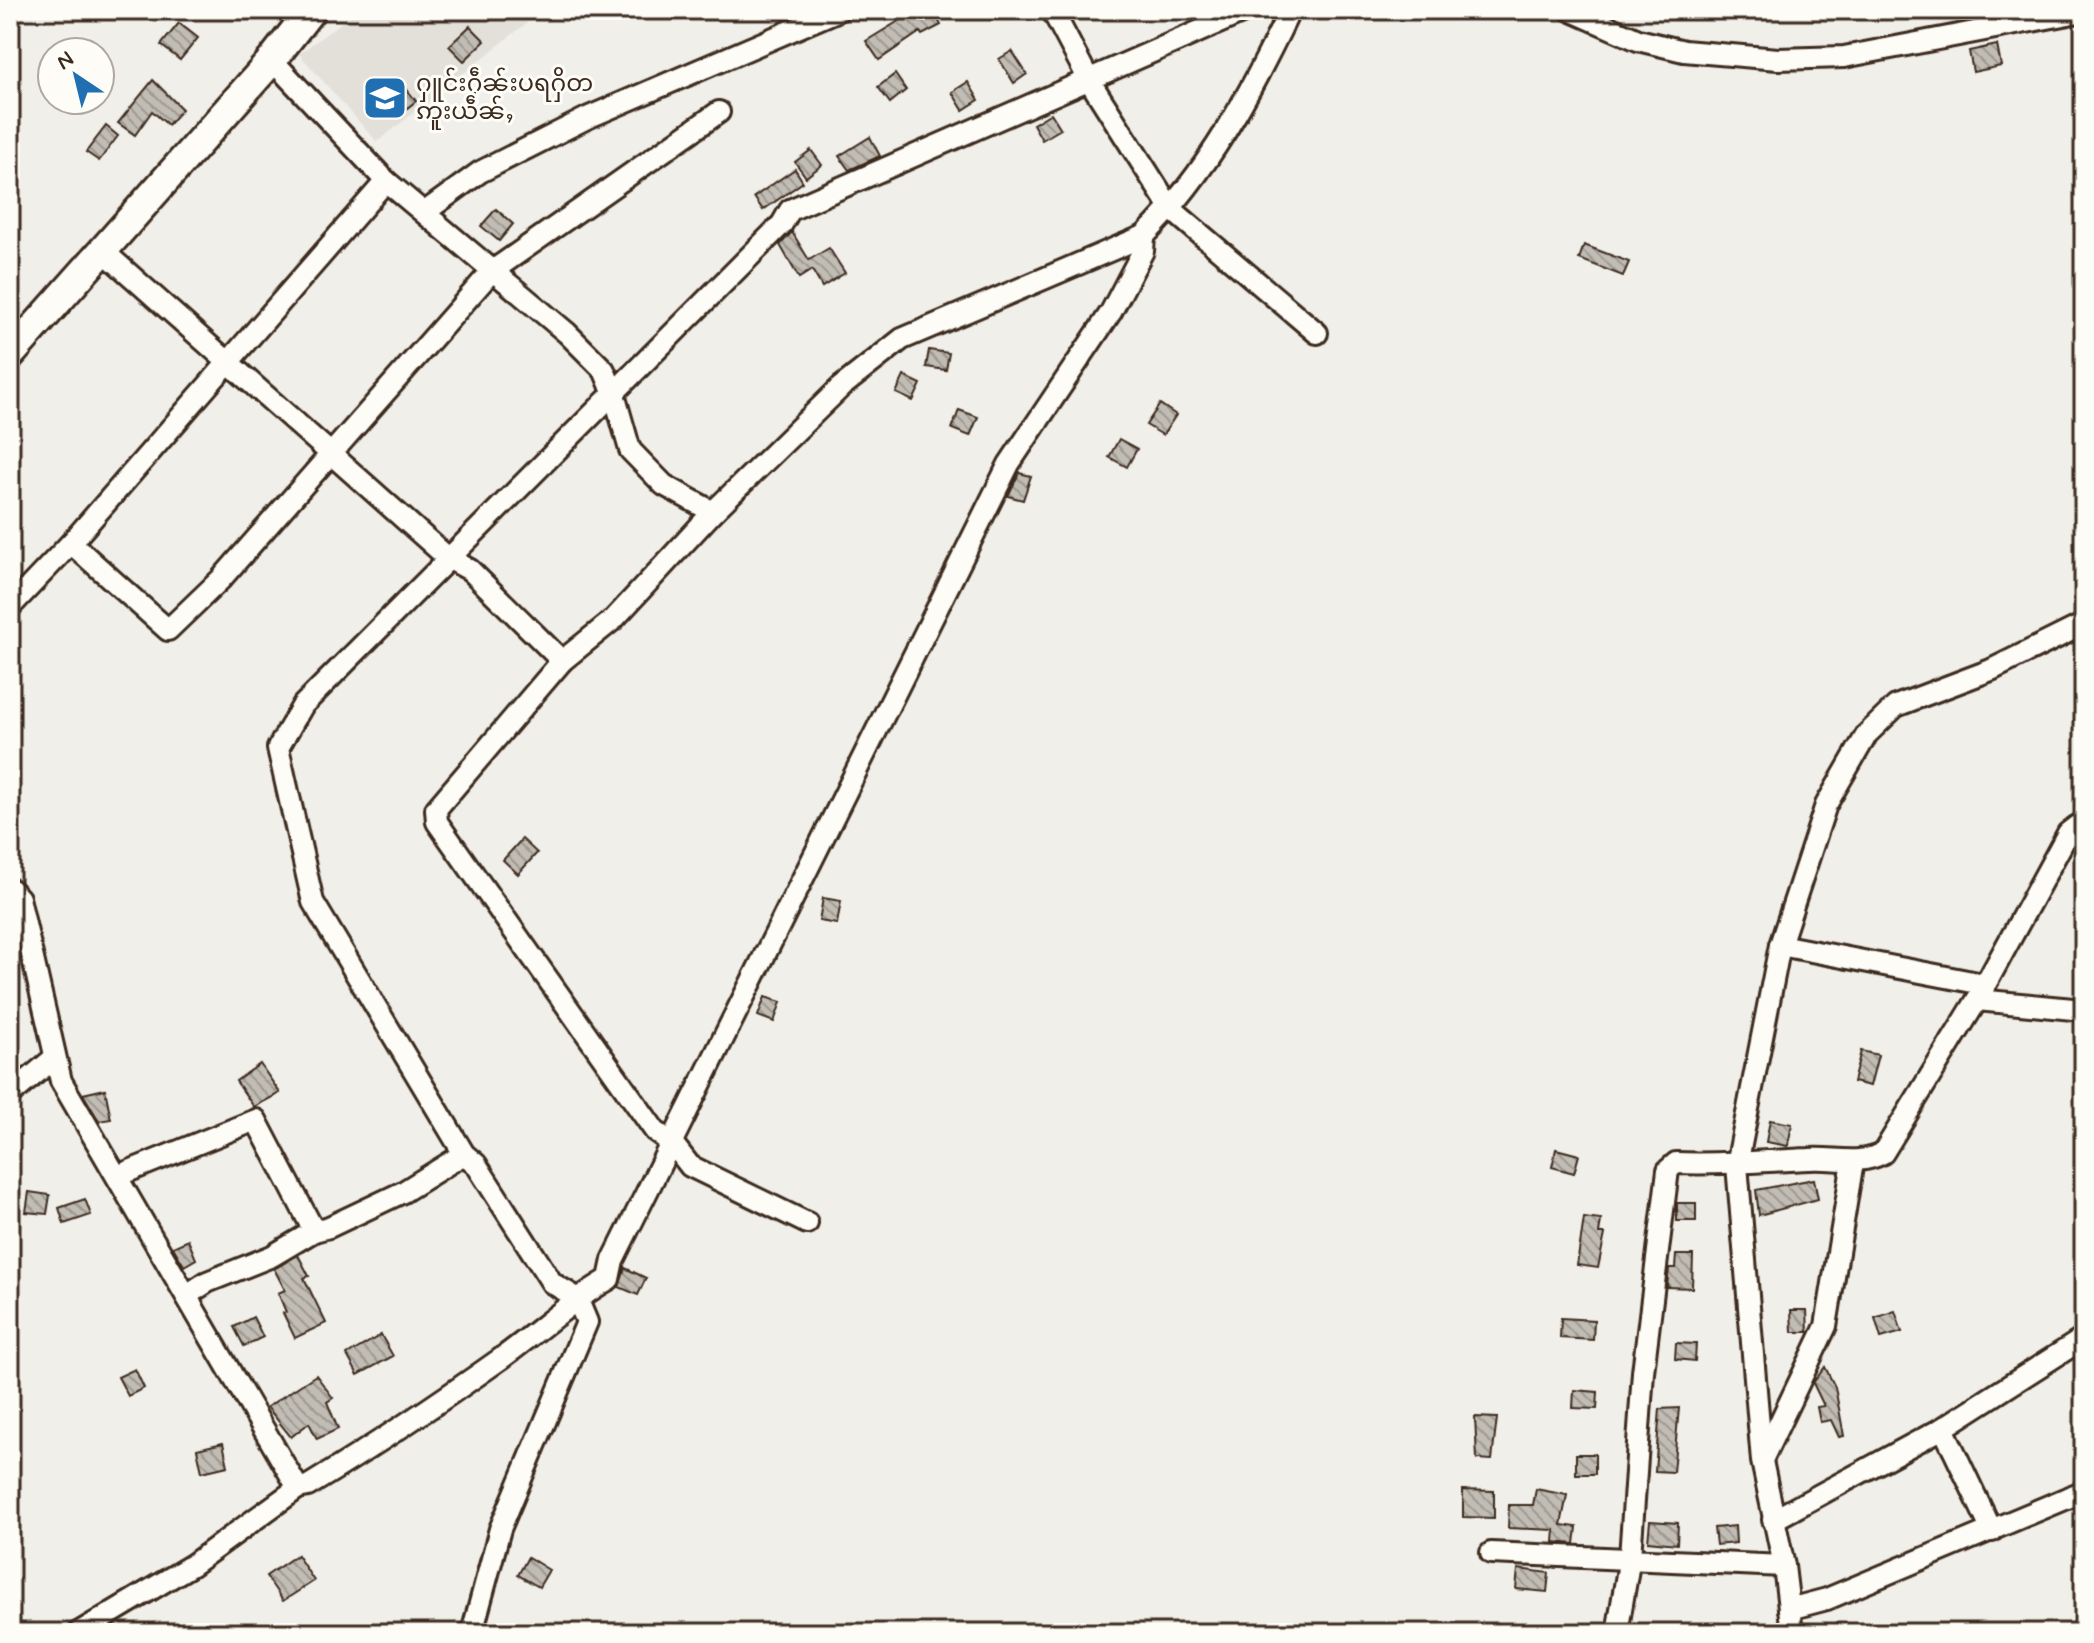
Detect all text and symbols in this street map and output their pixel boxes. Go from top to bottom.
north arrow [36,36,116,116]
text: N [52,46,80,77]
place label: ႁူင်းႁဵၼ်းပရႁိတ ဢူးယဵၼ်ႇ [416,67,593,130]
school or university icon: ႁူင်းႁဵၼ်းပရႁိတ ဢူးယဵၼ်ႇ [361,74,409,122]

